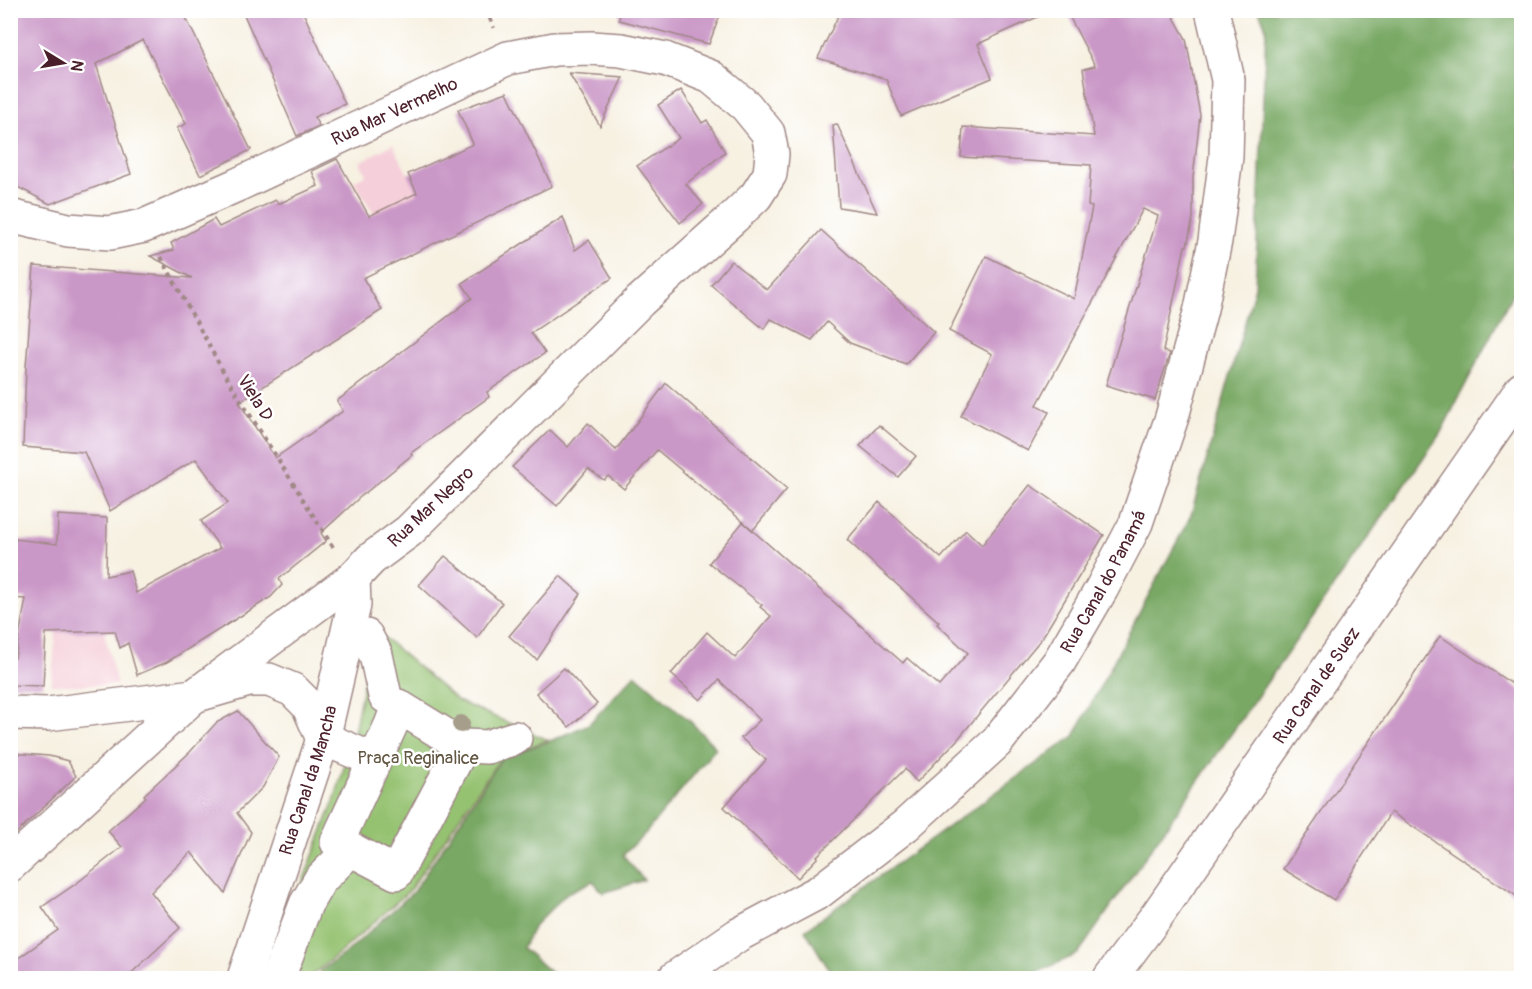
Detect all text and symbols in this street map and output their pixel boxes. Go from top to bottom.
north arrow [33,33,93,93]
text: N [66,58,88,73]
street label: Rua Mar Vermelho [328,72,462,151]
street label: Viela D [232,370,278,426]
street label: Rua Mar Negro [383,461,479,553]
street label: Rua Canal do Panamá [1055,507,1151,657]
street label: Rua Canal de Suez [1268,623,1365,748]
street label: Rua Canal da Mancha [274,703,342,858]
park label: Praça Reginalice [357,747,479,770]

